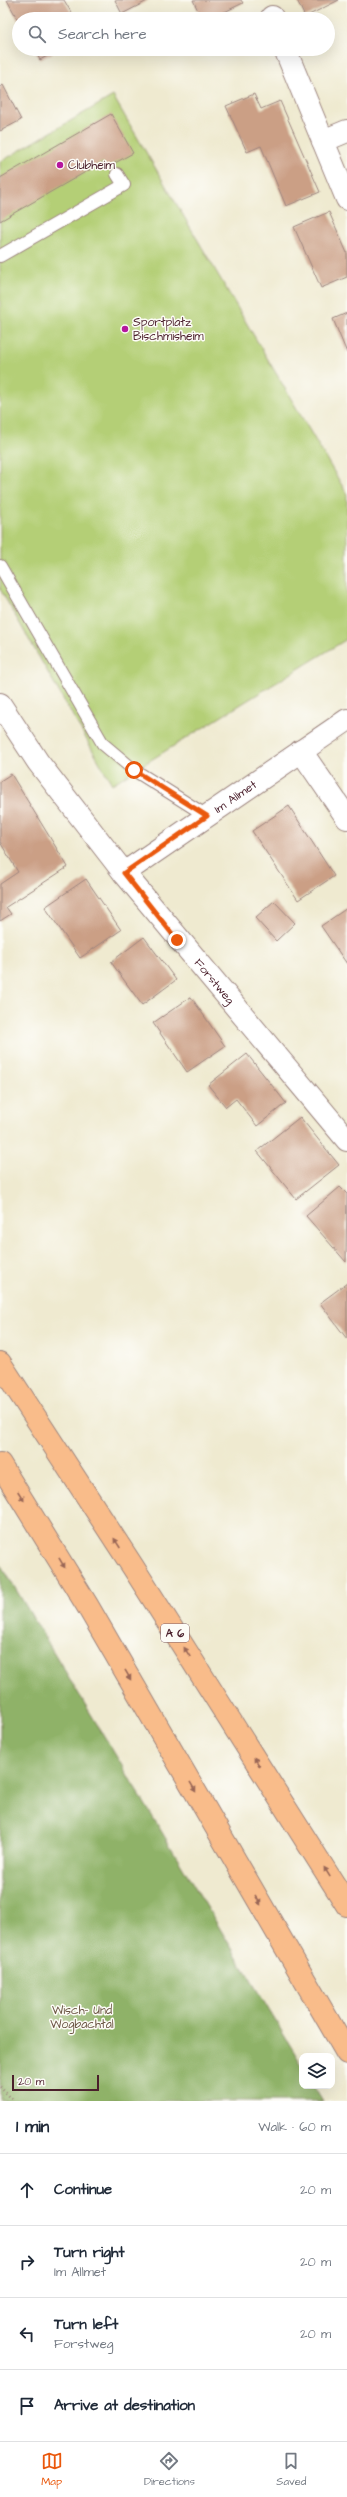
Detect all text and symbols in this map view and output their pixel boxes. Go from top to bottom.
search box [12,12,335,56]
icon: search [26,23,48,45]
text: Search here [58,24,147,45]
place label: Clubheim [68,157,115,174]
marker: Clubheim [55,160,65,170]
place label: Sportplatz Bischmisheim [133,314,204,345]
marker: Sportplatz Bischmisheim [120,324,130,334]
route start [125,761,143,779]
street label: Im Allmet [211,776,260,817]
route end [168,931,186,949]
street label: Forstweg [190,955,239,1009]
one-way arrow [17,1491,25,1501]
one-way arrow [114,1537,121,1549]
one-way arrow [59,1557,66,1569]
road number: A 6 [161,1624,189,1642]
one-way arrow [184,1647,191,1658]
one-way arrow [124,1669,131,1681]
one-way arrow [253,1757,261,1767]
one-way arrow [190,1781,197,1793]
one-way arrow [323,1866,330,1878]
one-way arrow [255,1894,262,1906]
park label: Wisch- Und Wogbachtal [50,2002,114,2034]
map controls [299,2053,335,2089]
button: layers [299,2053,335,2089]
scale bar [12,2073,99,2092]
text: 20 m [18,2074,44,2089]
text: 1 min [16,2115,49,2139]
text: Walk · 60 m [258,2118,331,2136]
icon: ahead [16,2179,38,2201]
text: Continue [54,2179,112,2200]
text: 20 m [300,2181,331,2199]
text: Turn right [54,2242,125,2263]
icon: right [16,2251,38,2273]
text: 20 m [300,2253,331,2271]
text: Im Allmet [54,2263,106,2281]
text: Turn left [54,2314,118,2335]
icon: left [16,2323,38,2345]
text: 20 m [300,2325,331,2343]
text: Forstweg [54,2335,114,2353]
icon: arrive [16,2395,38,2417]
text: Arrive at destination [54,2395,195,2416]
tab: Map [41,2450,63,2489]
tab: Directions [144,2450,195,2489]
tab: Saved [276,2450,306,2489]

